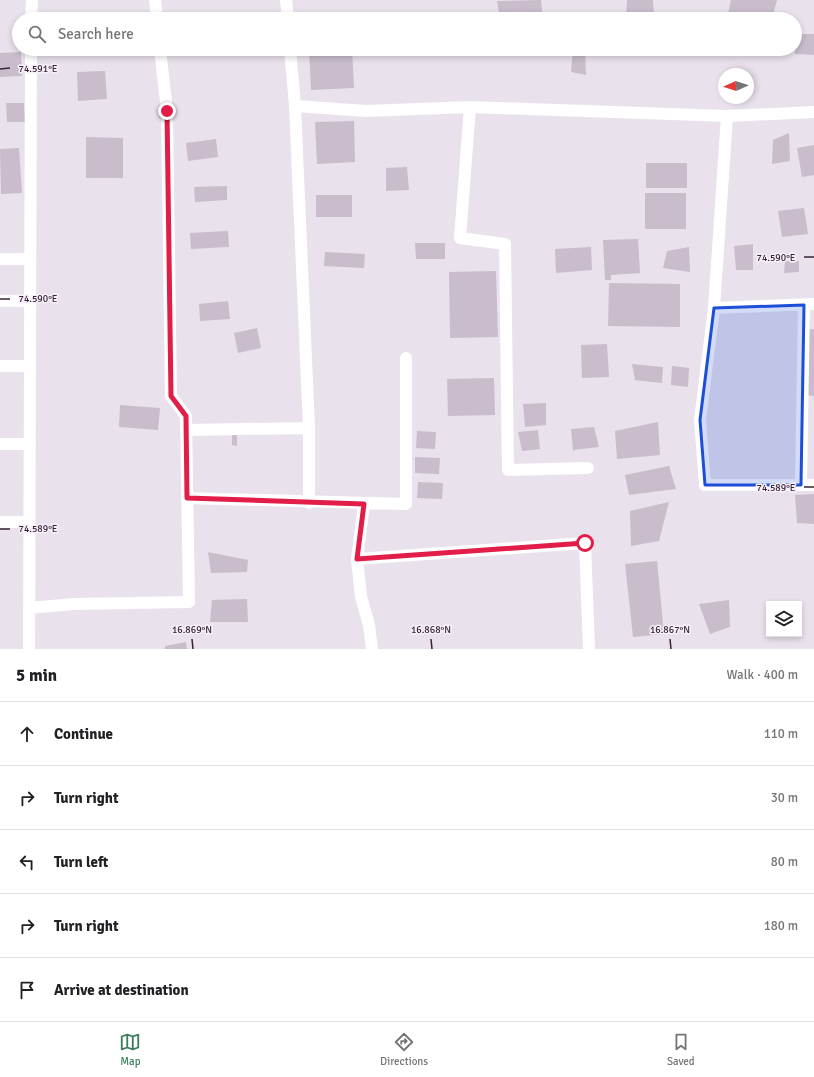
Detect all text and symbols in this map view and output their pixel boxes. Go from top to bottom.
search box [12,12,802,56]
icon: search [26,23,48,45]
text: Search here [58,25,134,43]
text: 74.591°E [19,63,58,75]
north arrow [718,68,754,104]
route end [158,102,176,120]
text: 74.590°E [757,252,796,264]
text: 74.590°E [19,293,58,305]
text: 74.589°E [757,482,796,494]
text: 74.589°E [19,523,58,535]
route start [576,534,594,552]
map controls [766,601,802,637]
button: layers [766,601,802,637]
text: 16.869°N [172,624,212,636]
text: 16.868°N [411,624,451,636]
text: 16.867°N [650,624,690,636]
text: 5 min [16,665,57,686]
text: Walk · 400 m [727,667,798,683]
icon: ahead [16,723,38,745]
text: Continue [54,725,113,743]
text: 110 m [764,726,798,742]
icon: right [16,787,38,809]
text: Turn right [54,789,119,807]
text: 30 m [771,790,798,806]
icon: left [16,851,38,873]
text: Turn left [54,853,108,871]
text: 80 m [771,854,798,870]
icon: right [16,915,38,937]
text: Turn right [54,917,119,935]
text: 180 m [764,918,798,934]
icon: arrive [16,979,38,1001]
text: Arrive at destination [54,981,189,999]
tab: Map [119,1031,141,1068]
tab: Directions [380,1031,428,1068]
tab: Saved [667,1031,695,1068]

